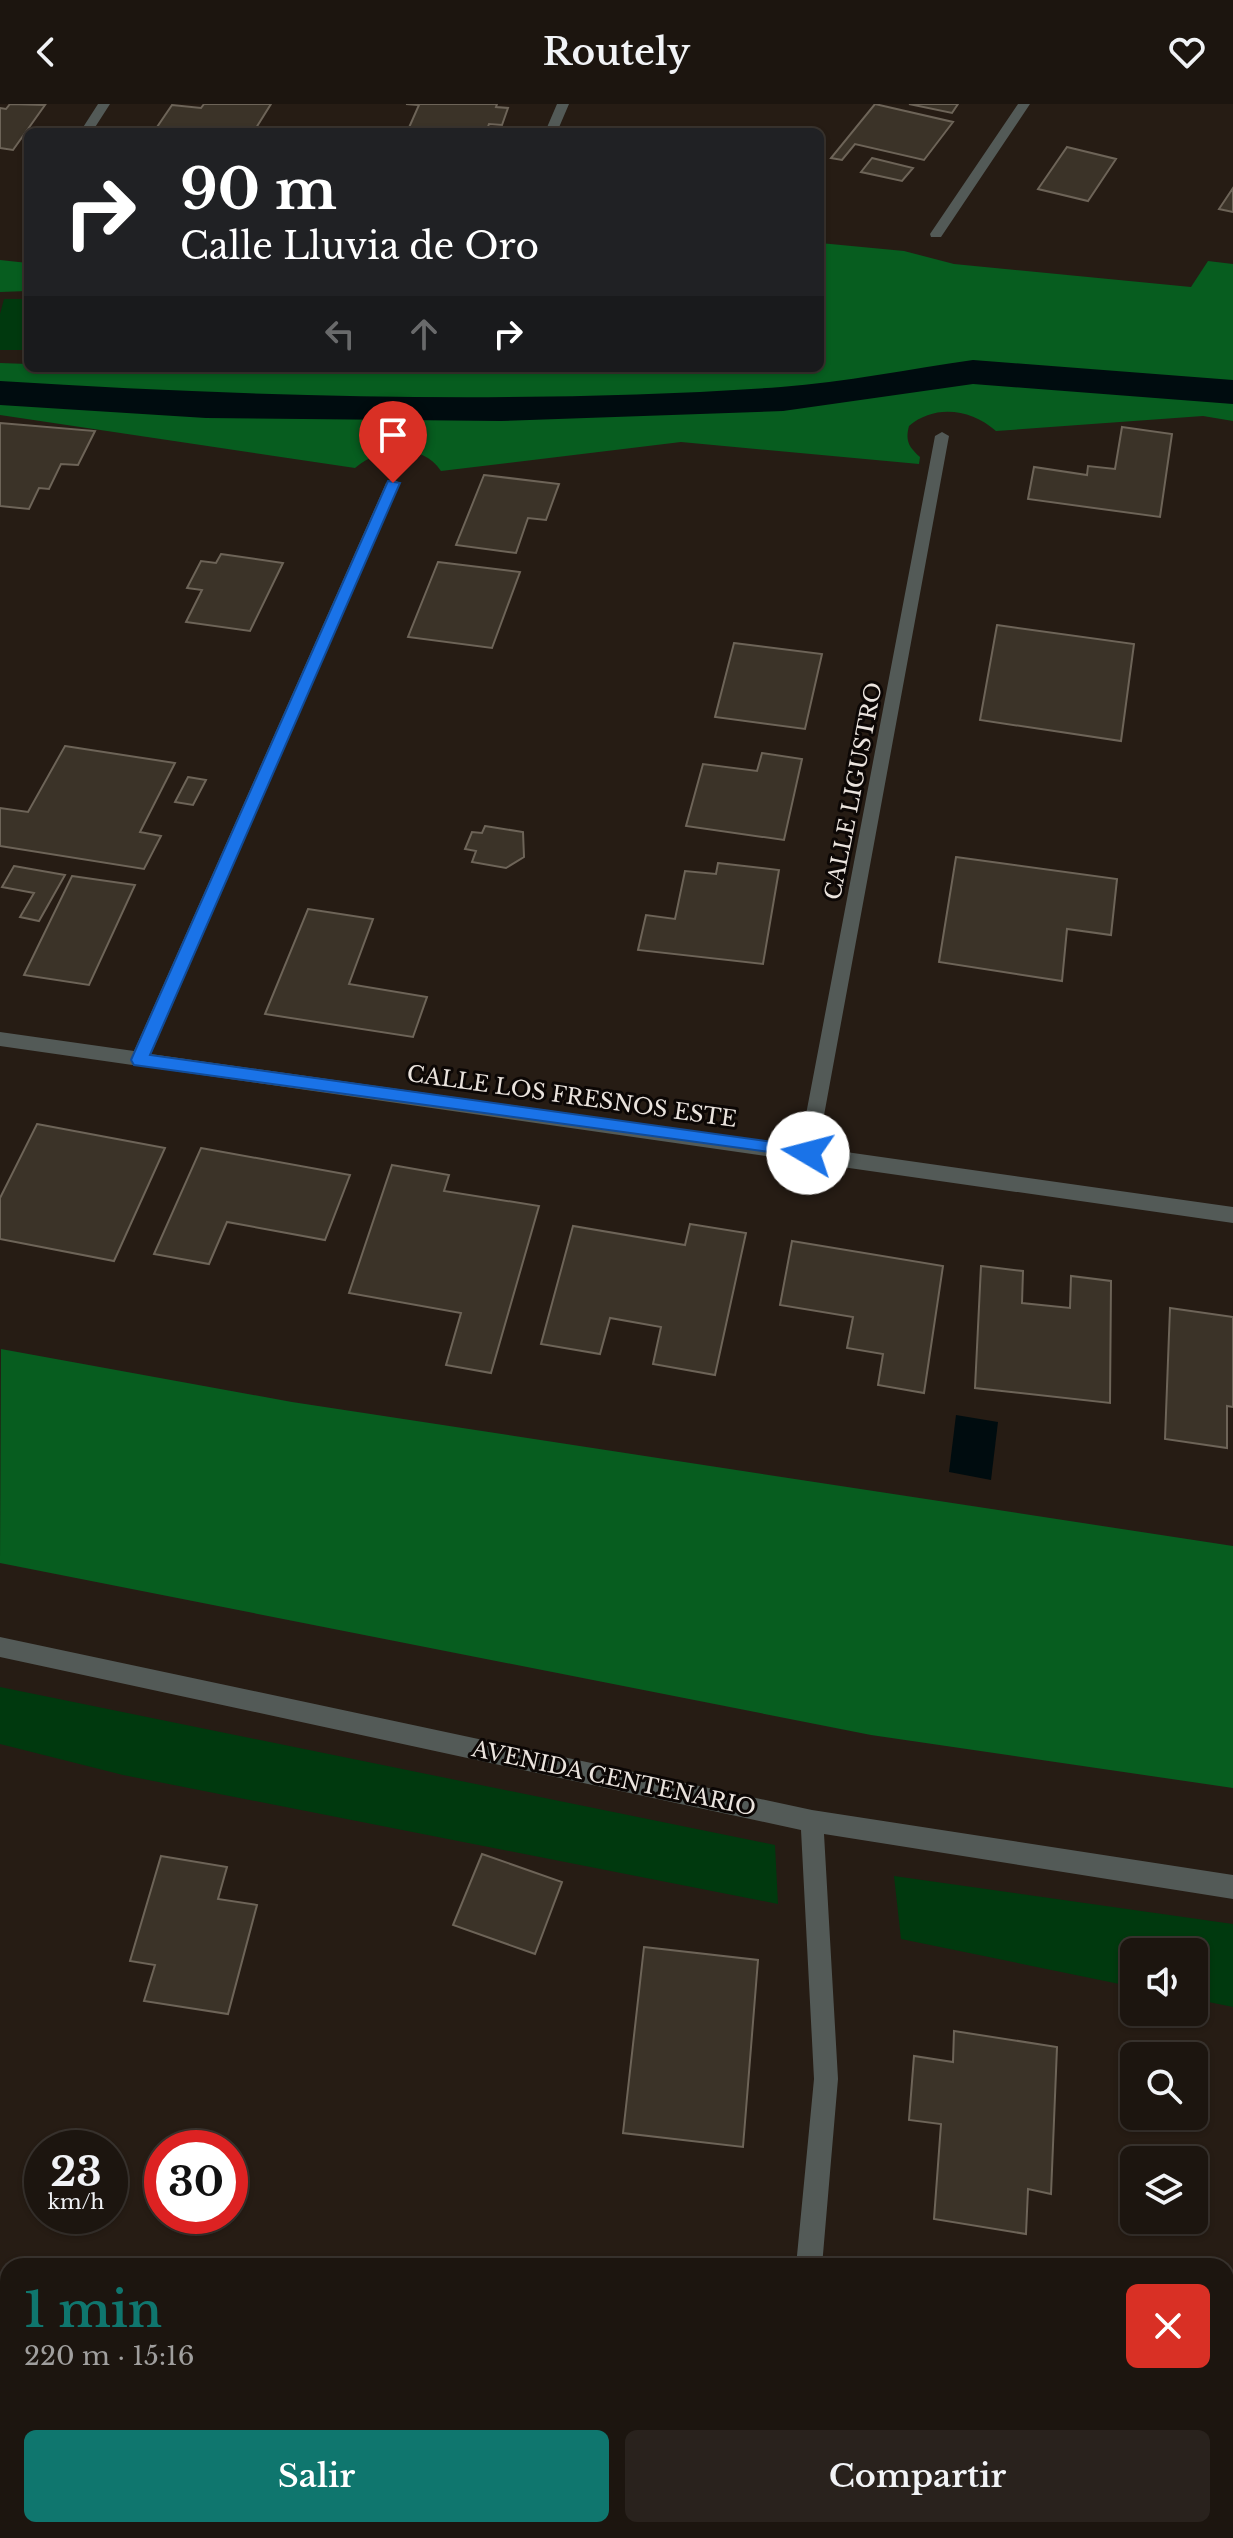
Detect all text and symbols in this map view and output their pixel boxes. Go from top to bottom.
icon: back [24,30,68,74]
text: Routely [543,30,690,75]
icon: heart [1165,30,1209,74]
text: 90 m [180,155,337,224]
icon: right [48,160,152,264]
text: Calle Lluvia de Oro [180,224,539,269]
icon: left [318,312,362,356]
icon: ahead [402,312,446,356]
icon: right [486,312,530,356]
pin [359,401,427,483]
icon: arrive [371,413,415,457]
street label: CALLE LIGUSTRO [819,680,888,902]
street label: CALLE LOS FRESNOS ESTE [405,1060,739,1133]
position arrow [766,1111,850,1195]
street label: AVENIDA CENTENARIO [469,1735,758,1822]
map controls [1120,1938,1208,2234]
button: sound [1120,1938,1208,2026]
button: search [1120,2042,1208,2130]
speed limit sign: 30 [144,2130,248,2234]
button: layers [1120,2146,1208,2234]
text: 23 [50,2147,102,2197]
text: km/h [48,2190,104,2214]
text: 1 min [24,2280,162,2340]
button: close [1126,2284,1210,2368]
text: 220 m · 15:16 [24,2340,194,2372]
button: Salir [24,2430,609,2522]
button: Compartir [625,2430,1210,2522]

